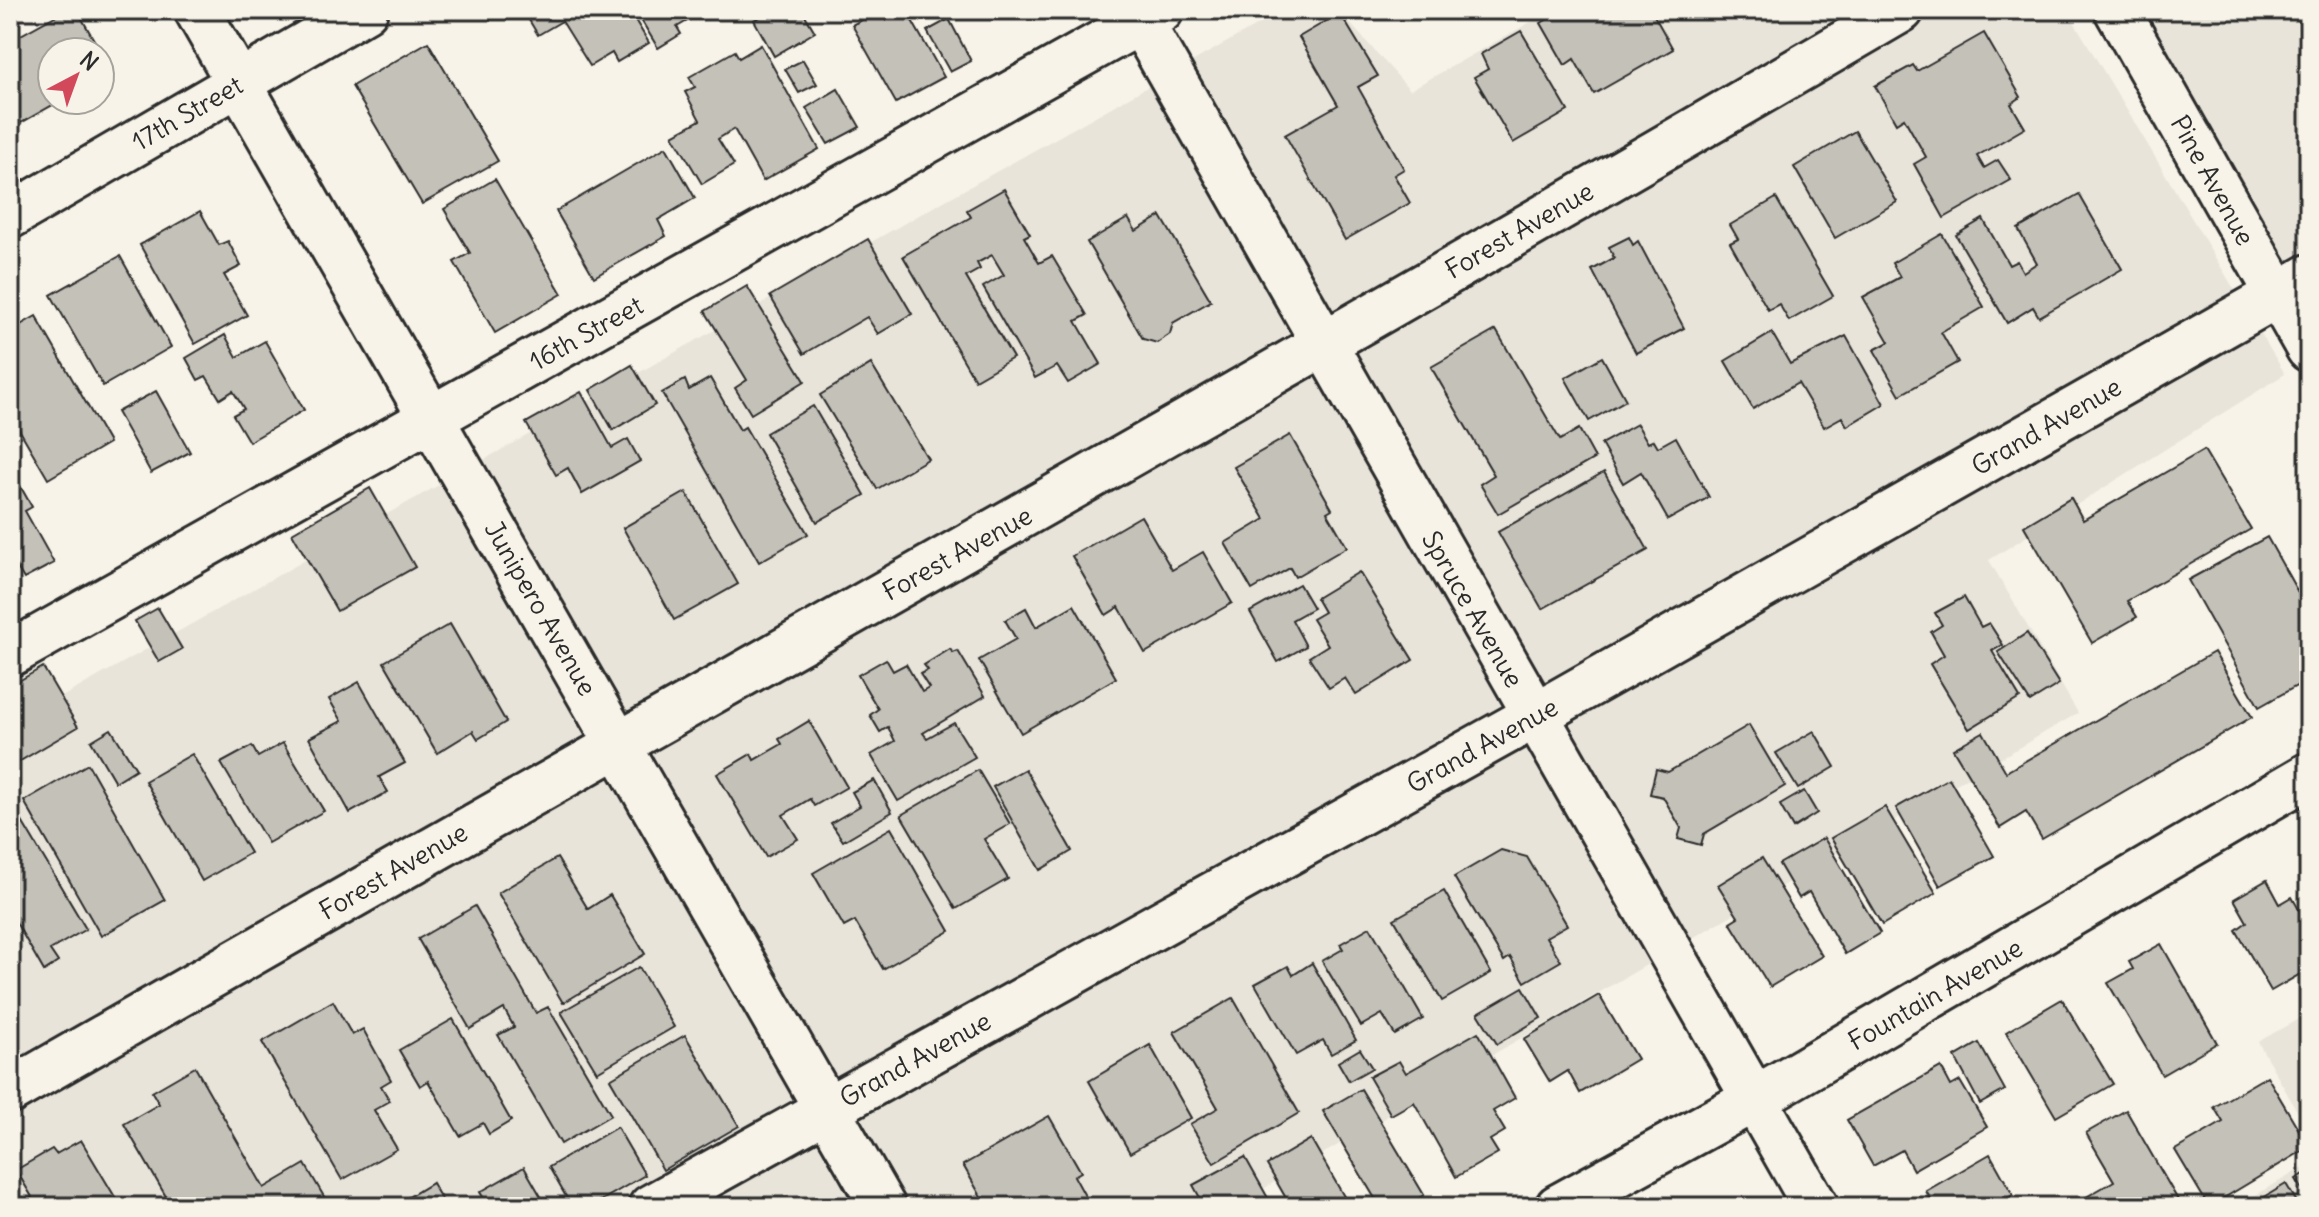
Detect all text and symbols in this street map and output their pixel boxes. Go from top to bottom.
north arrow [36,36,116,116]
text: N [74,45,104,76]
street label: 17th Street [126,68,248,158]
street label: Pine Avenue [2164,109,2262,251]
street label: Forest Avenue [1439,174,1599,286]
street label: 16th Street [523,288,649,378]
street label: Grand Avenue [1965,370,2127,482]
street label: Forest Avenue [876,498,1038,608]
street label: Junipero Avenue [478,515,604,701]
street label: Spruce Avenue [1415,525,1531,693]
street label: Grand Avenue [1401,690,1563,800]
street label: Forest Avenue [313,815,473,927]
street label: Fountain Avenue [1842,931,2028,1057]
street label: Grand Avenue [834,1004,996,1114]

